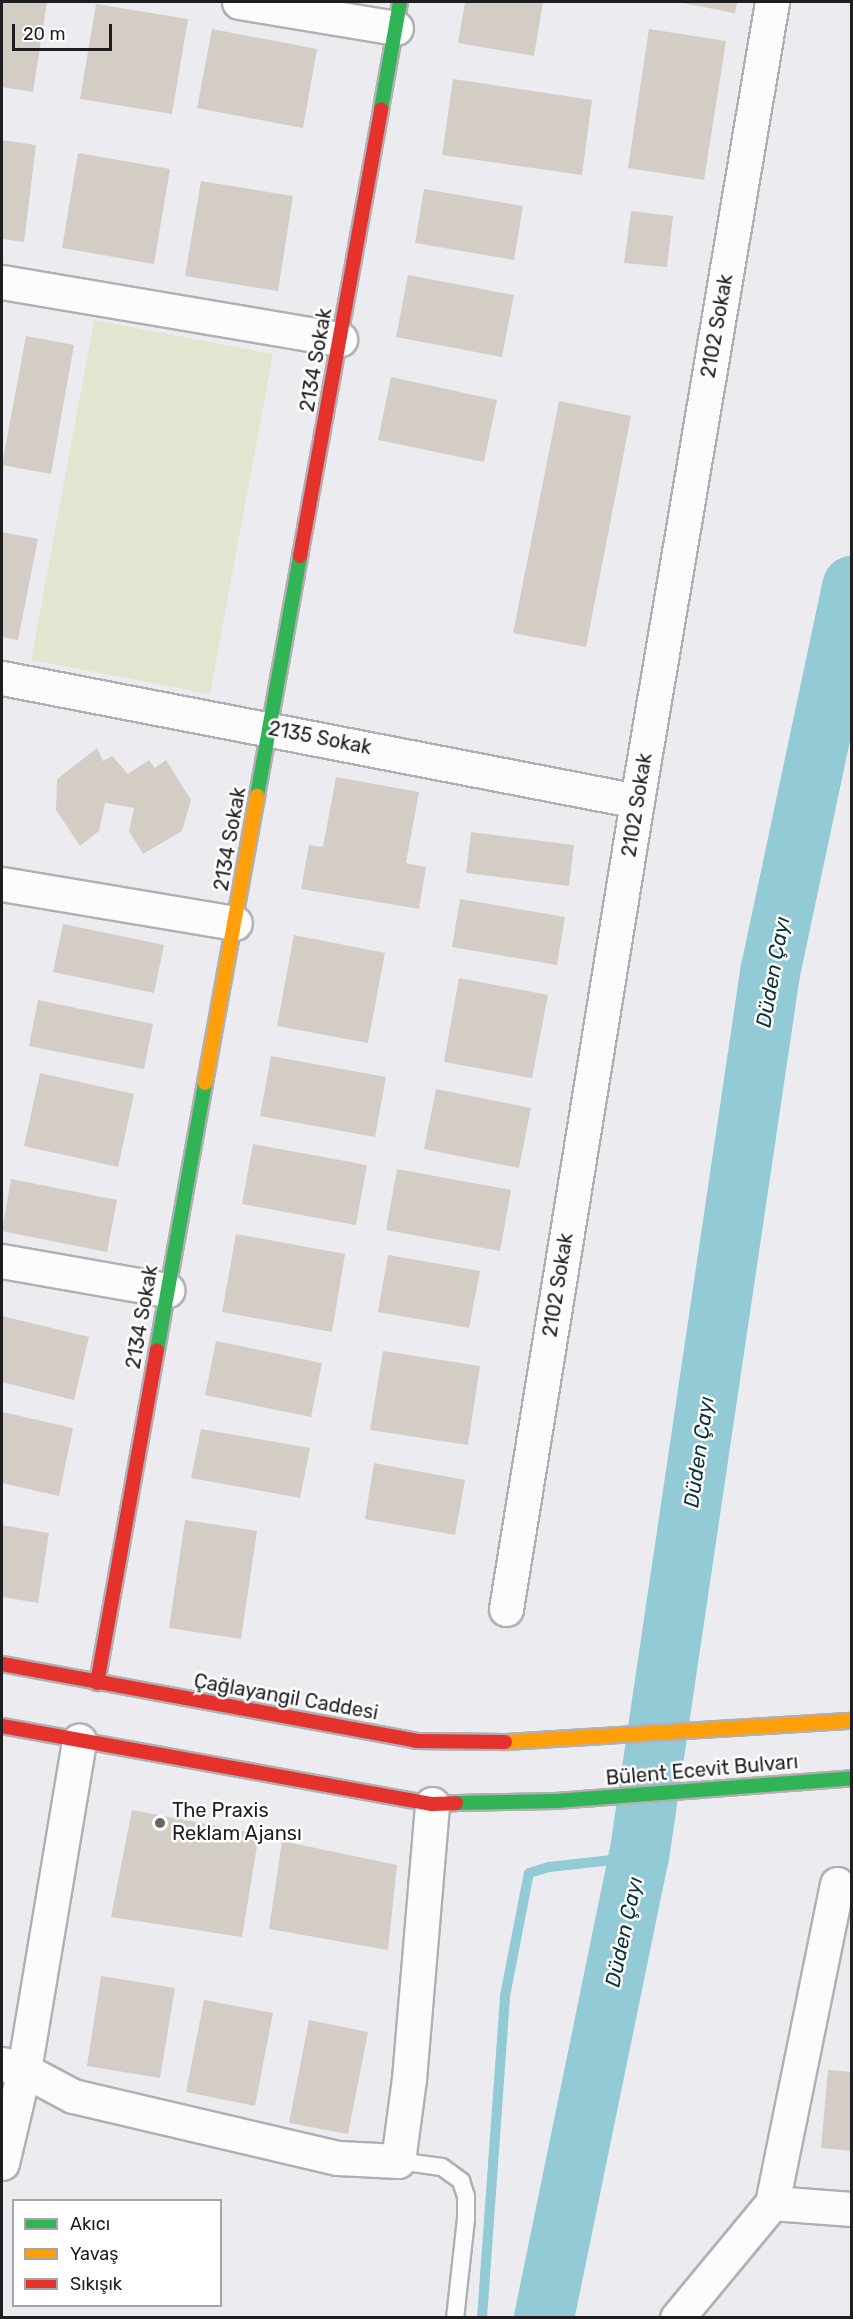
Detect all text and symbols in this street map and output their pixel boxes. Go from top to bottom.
scale bar [15,12,116,50]
text: 20 m [23,23,65,45]
street label: 2102 Sokak [696,272,738,380]
street label: 2134 Sokak [295,306,337,414]
street label: 2135 Sokak [266,716,374,760]
street label: 2102 Sokak [617,751,657,859]
street label: 2134 Sokak [209,785,251,893]
water label: Düden Çayı [751,915,795,1029]
street label: 2102 Sokak [538,1231,578,1339]
street label: 2134 Sokak [121,1263,163,1371]
water label: Düden Çayı [679,1395,719,1509]
street label: Çağlayangil Caddesi [192,1669,380,1725]
street label: Bülent Ecevit Bulvarı [605,1750,799,1790]
place label: The Praxis Reklam Ajansı [172,1799,302,1846]
marker: The Praxis Reklam Ajansı [153,1816,167,1830]
water label: Düden Çayı [600,1874,648,1990]
legend [12,2199,222,2307]
text: Akıcı [70,2213,110,2235]
text: Yavaş [70,2243,118,2265]
text: Sıkışık [70,2273,122,2295]

